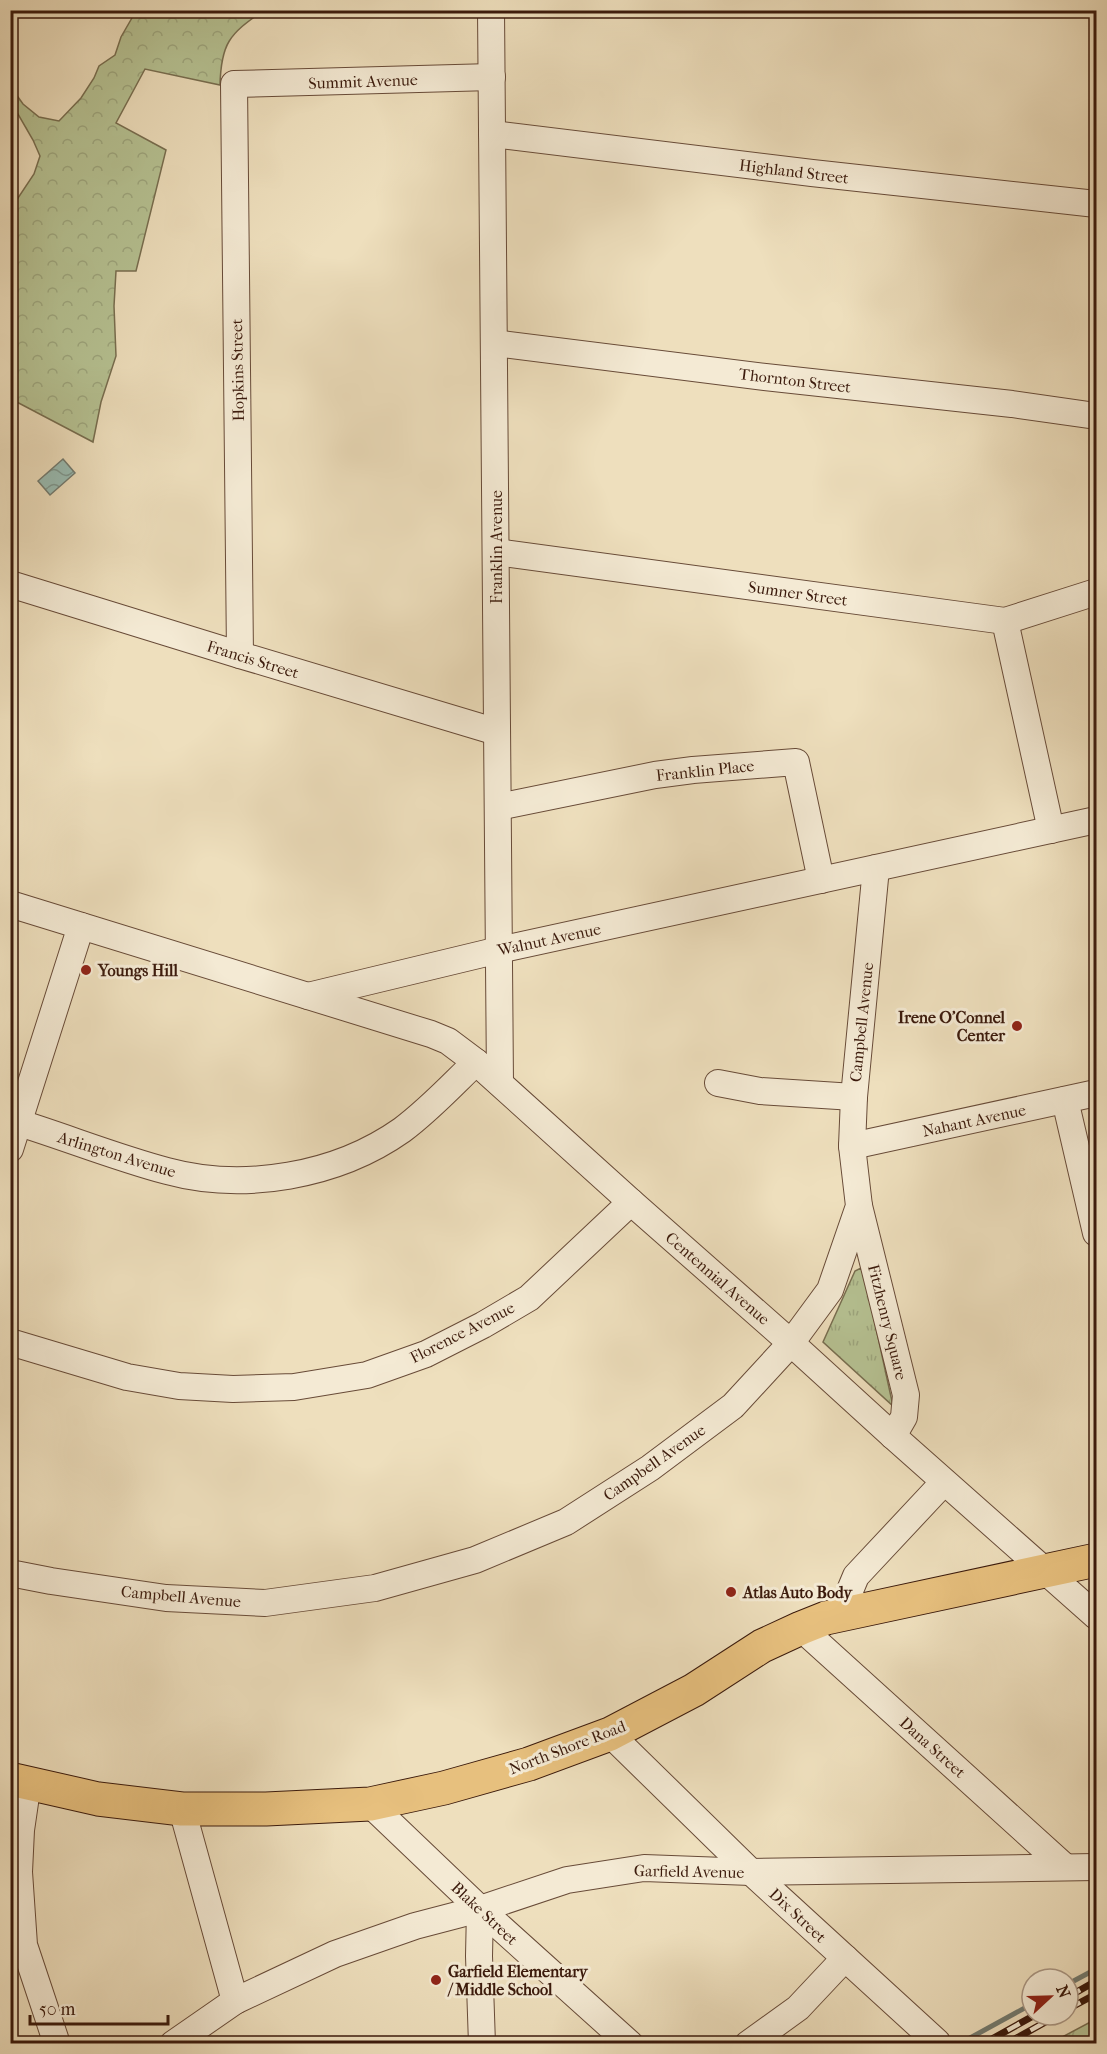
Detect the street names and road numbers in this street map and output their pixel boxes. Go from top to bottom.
street label: Summit Avenue [308,70,418,93]
street label: Highland Street [738,155,850,188]
street label: Hopkins Street [227,318,248,422]
street label: Thornton Street [738,364,852,397]
street label: Franklin Avenue [487,490,506,604]
street label: Sumner Street [747,577,849,610]
street label: Francis Street [204,636,301,683]
street label: Franklin Place [655,756,755,785]
street label: Walnut Avenue [495,919,603,960]
street label: Campbell Avenue [846,961,877,1083]
street label: Nahant Avenue [921,1100,1028,1141]
street label: Arlington Avenue [55,1127,178,1181]
street label: Centennial Avenue [662,1228,774,1329]
street label: Fitzhenry Square [864,1262,911,1382]
street label: Florence Avenue [407,1298,518,1367]
street label: Campbell Avenue [600,1420,709,1505]
street label: Campbell Avenue [120,1582,242,1611]
street label: Dana Street [896,1713,970,1782]
street label: North Shore Road [506,1716,629,1779]
street label: Garfield Avenue [634,1861,744,1882]
street label: Blake Street [448,1878,522,1949]
street label: Dix Street [765,1884,830,1947]

